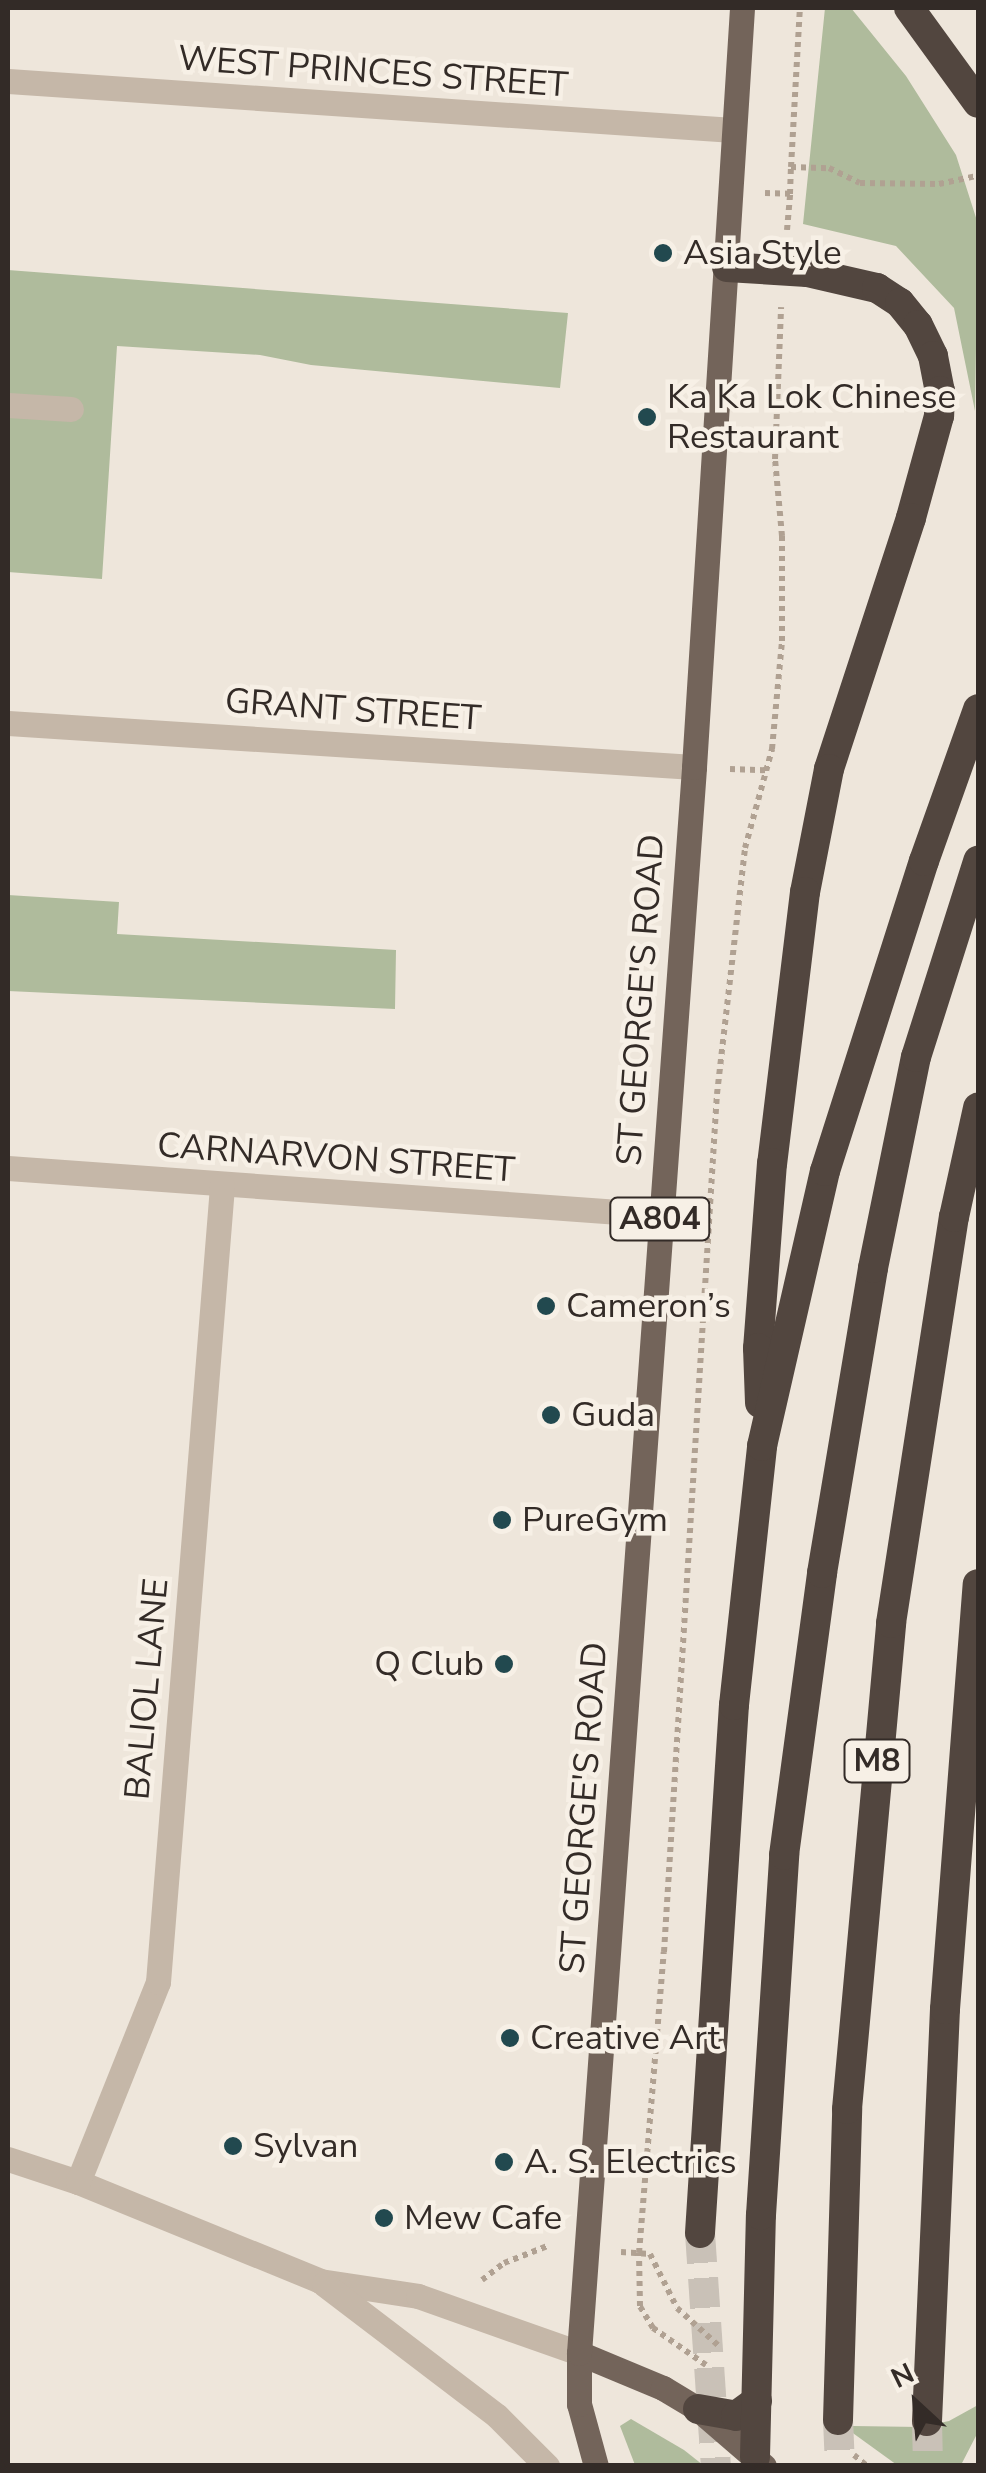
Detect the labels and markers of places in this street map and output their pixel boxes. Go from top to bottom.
place label: Asia Style [683,232,842,274]
marker: Asia Style [652,242,674,264]
place label: Ka Ka Lok Chinese Restaurant [667,376,956,458]
marker: Ka Ka Lok Chinese Restaurant [636,406,658,428]
place label: Cameron’s [566,1285,731,1327]
marker: Cameron’s [535,1295,557,1317]
place label: Guda [571,1394,655,1436]
marker: Guda [540,1404,562,1426]
place label: PureGym [522,1499,668,1541]
marker: PureGym [491,1509,513,1531]
place label: Q Club [374,1643,484,1685]
marker: Q Club [493,1653,515,1675]
place label: Creative Art [530,2017,720,2059]
marker: Creative Art [499,2027,521,2049]
place label: Sylvan [253,2125,358,2167]
marker: Sylvan [222,2135,244,2157]
place label: A. S. Electrics [524,2141,737,2183]
marker: A. S. Electrics [493,2151,515,2173]
place label: Mew Cafe [404,2197,562,2239]
marker: Mew Cafe [373,2207,395,2229]

